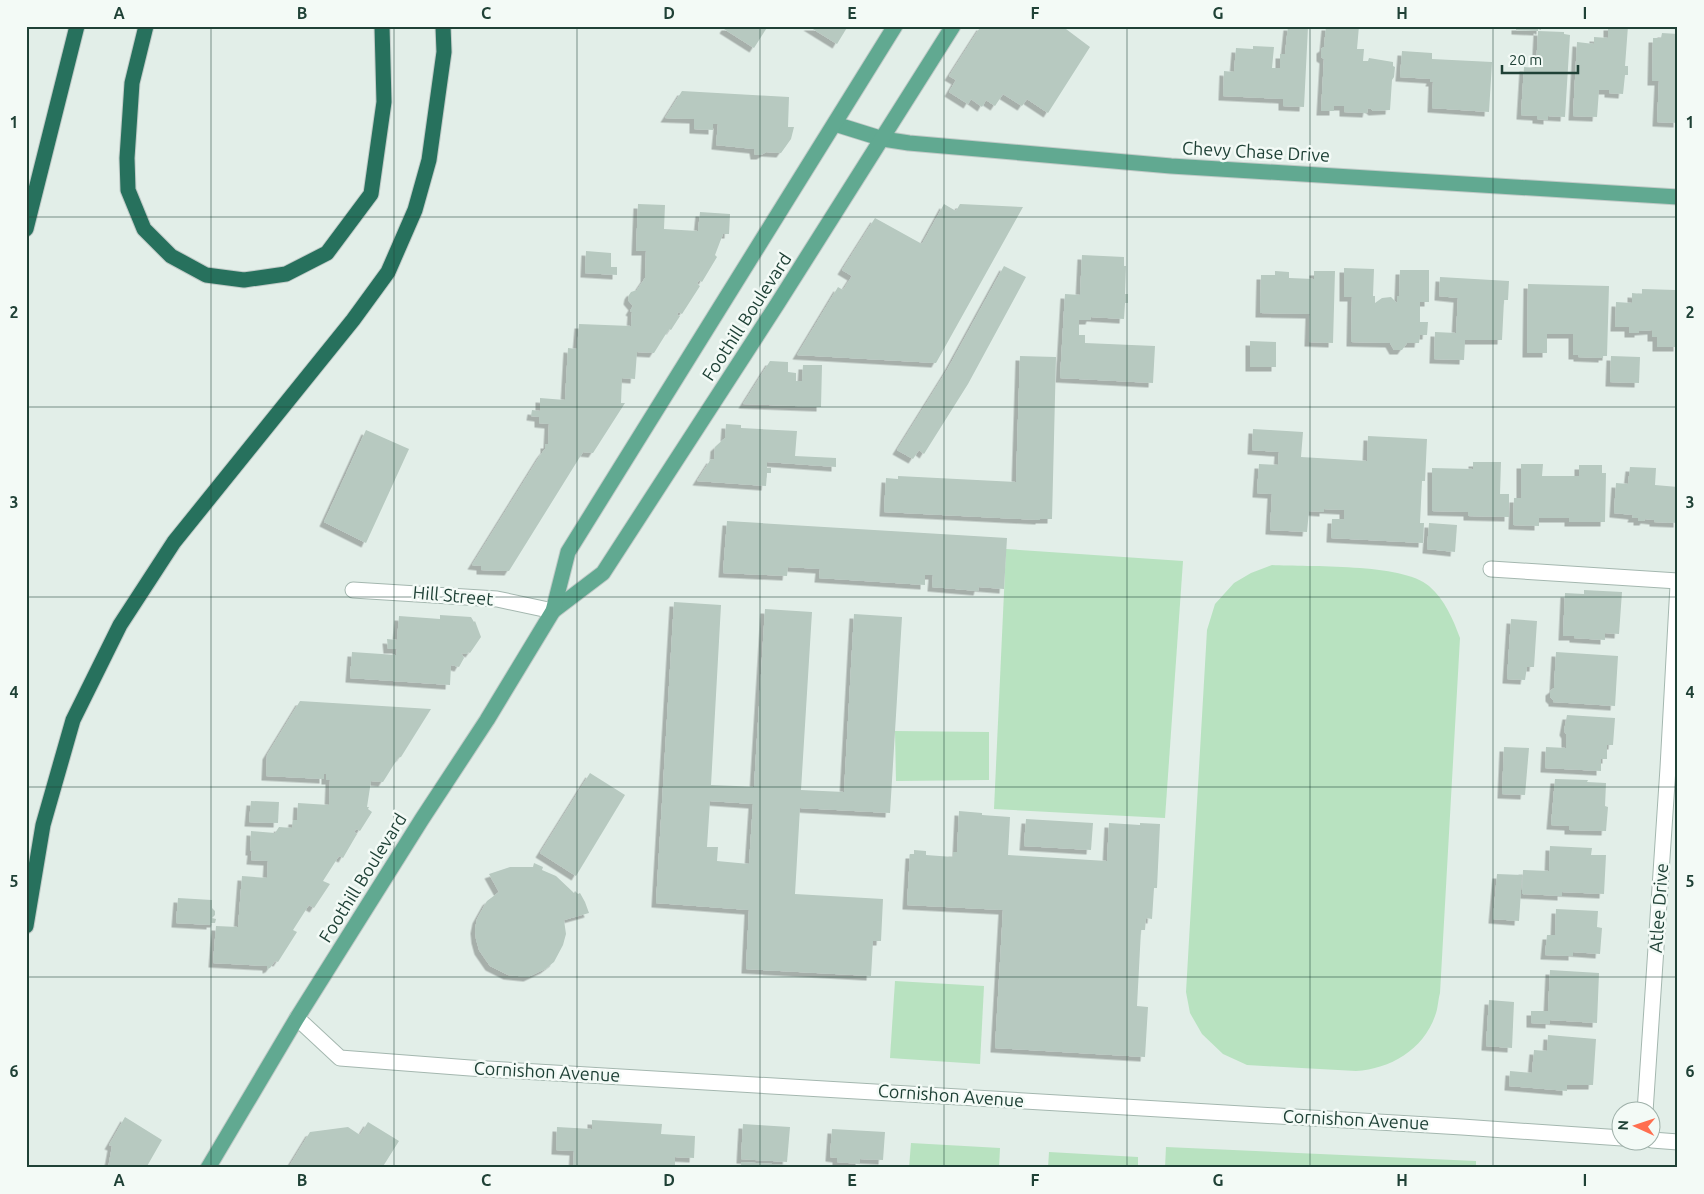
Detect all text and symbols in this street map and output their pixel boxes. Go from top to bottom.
text: A [113,4,125,22]
text: B [297,4,307,22]
text: C [481,4,491,22]
text: D [663,4,675,22]
text: E [847,4,857,22]
text: F [1031,4,1040,22]
text: G [1212,4,1224,22]
text: H [1396,4,1408,22]
text: I [1583,4,1587,22]
scale bar [1502,42,1578,74]
text: 20 m [1509,51,1542,68]
text: 1 [9,113,19,131]
text: 1 [1685,113,1695,131]
street label: Chevy Chase Drive [1182,137,1331,165]
street label: Foothill Boulevard [697,249,795,384]
text: 2 [9,303,19,321]
text: 2 [1685,303,1695,321]
text: 3 [9,493,19,511]
text: 3 [1685,493,1695,511]
street label: Hill Street [412,582,494,608]
text: 4 [9,683,19,701]
text: 4 [1685,683,1695,701]
street label: Foothill Boulevard [314,809,410,946]
street label: Atlee Drive [1645,862,1671,954]
text: 5 [9,872,19,890]
text: 5 [1685,872,1695,890]
street label: Cornishon Avenue [473,1057,621,1085]
text: 6 [9,1062,19,1080]
text: 6 [1685,1062,1695,1080]
street label: Cornishon Avenue [877,1080,1025,1110]
north arrow [1612,1102,1662,1152]
street label: Cornishon Avenue [1282,1105,1430,1133]
text: N [1615,1120,1631,1131]
text: A [113,1171,125,1189]
text: B [297,1171,307,1189]
text: C [481,1171,491,1189]
text: D [663,1171,675,1189]
text: E [847,1171,857,1189]
text: F [1031,1171,1040,1189]
text: G [1212,1171,1224,1189]
text: H [1396,1171,1408,1189]
text: I [1583,1171,1587,1189]

